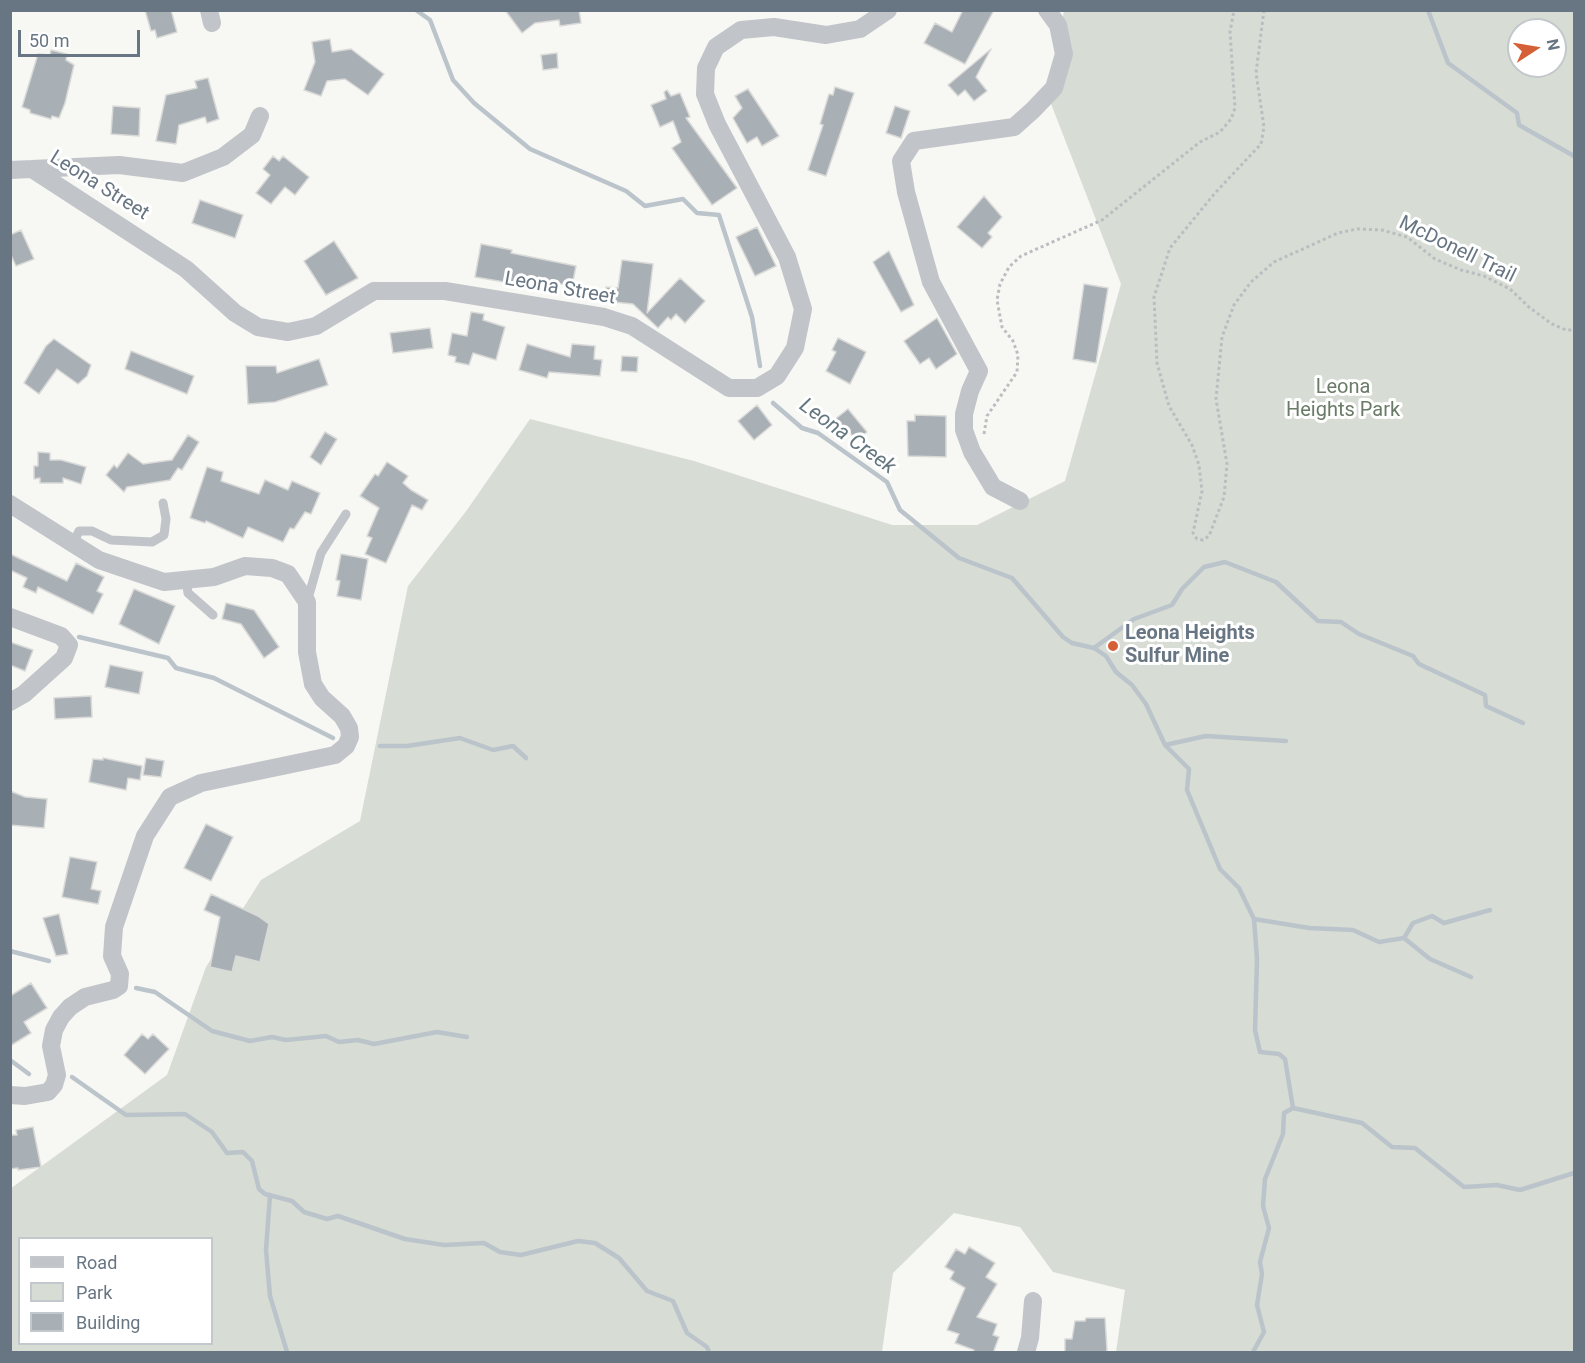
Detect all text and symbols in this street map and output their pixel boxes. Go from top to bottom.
scale bar [21,18,142,56]
north arrow [1507,18,1567,78]
text: 50 m [29,30,69,51]
text: N [1543,37,1564,52]
street label: Leona Street [45,146,153,226]
street label: McDonell Trail [1395,211,1519,289]
street label: Leona Street [503,267,617,311]
park label: Leona Heights Park [1286,376,1400,423]
water label: Leona Creek [794,394,900,480]
place label: Leona Heights Sulfur Mine [1125,622,1255,669]
marker: Leona Heights Sulfur Mine [1106,639,1120,653]
legend [18,1237,213,1345]
text: Road [76,1252,117,1273]
text: Park [76,1282,112,1303]
text: Building [76,1312,140,1333]

